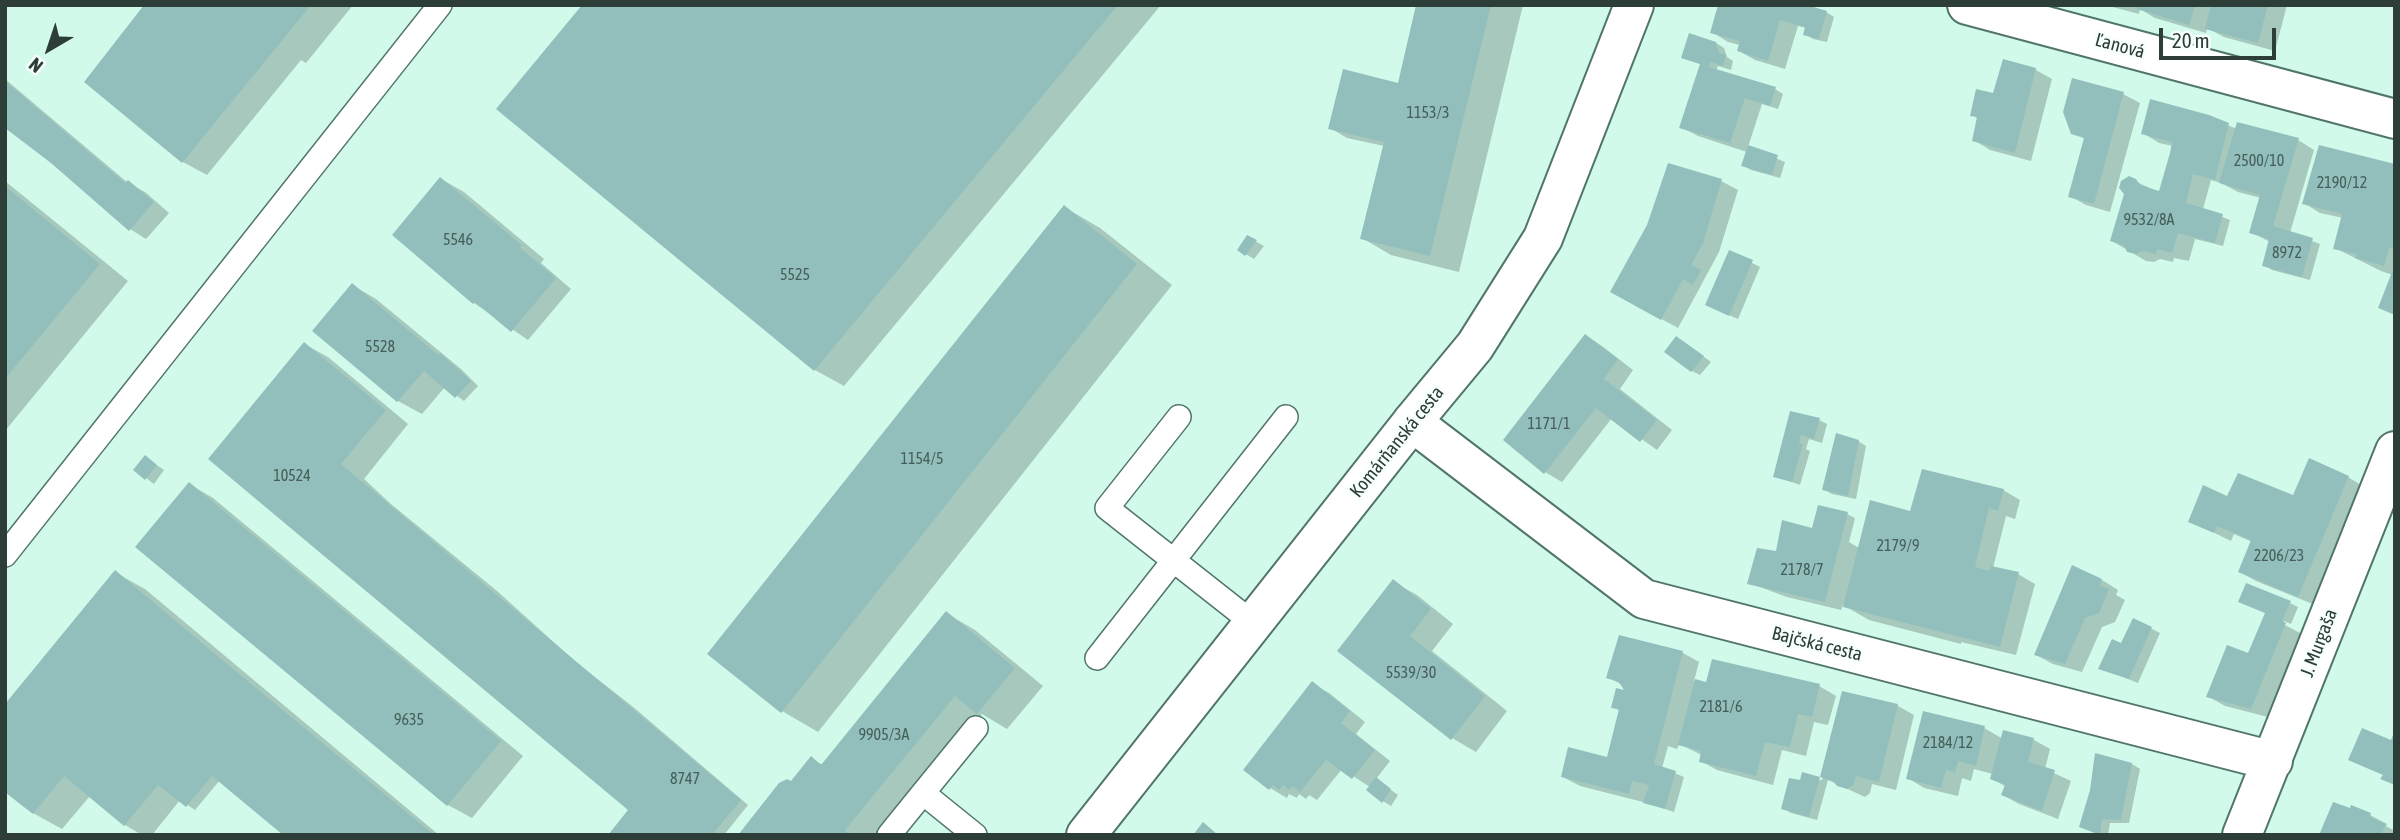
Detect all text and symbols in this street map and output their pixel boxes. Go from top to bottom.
north arrow [14,14,84,84]
scale bar [2162,14,2279,58]
street label: Ľanová [2093,28,2147,64]
text: 20 m [2172,28,2210,52]
text: N [25,53,47,77]
house number: 1153/3 [1406,103,1450,123]
house number: 2500/10 [2234,151,2284,171]
house number: 2190/12 [2317,173,2367,193]
house number: 9532/8A [2124,210,2174,230]
house number: 5546 [443,230,473,250]
house number: 8972 [2272,243,2302,263]
house number: 5525 [780,265,810,285]
house number: 5528 [365,337,395,357]
street label: Komárňanská cesta [1345,382,1449,502]
house number: 1171/1 [1527,414,1571,434]
house number: 1154/5 [900,449,944,469]
house number: 10524 [273,466,311,486]
house number: 2179/9 [1876,536,1920,556]
house number: 2206/23 [2254,546,2304,566]
house number: 2178/7 [1780,560,1824,580]
street label: J. Murgaša [2296,606,2342,680]
street label: Bajčská cesta [1769,622,1865,666]
house number: 5539/30 [1386,663,1436,683]
house number: 2181/6 [1699,697,1743,717]
house number: 9635 [394,710,424,730]
house number: 9905/3A [859,725,909,745]
house number: 2184/12 [1923,733,1973,753]
house number: 8747 [670,769,700,789]

